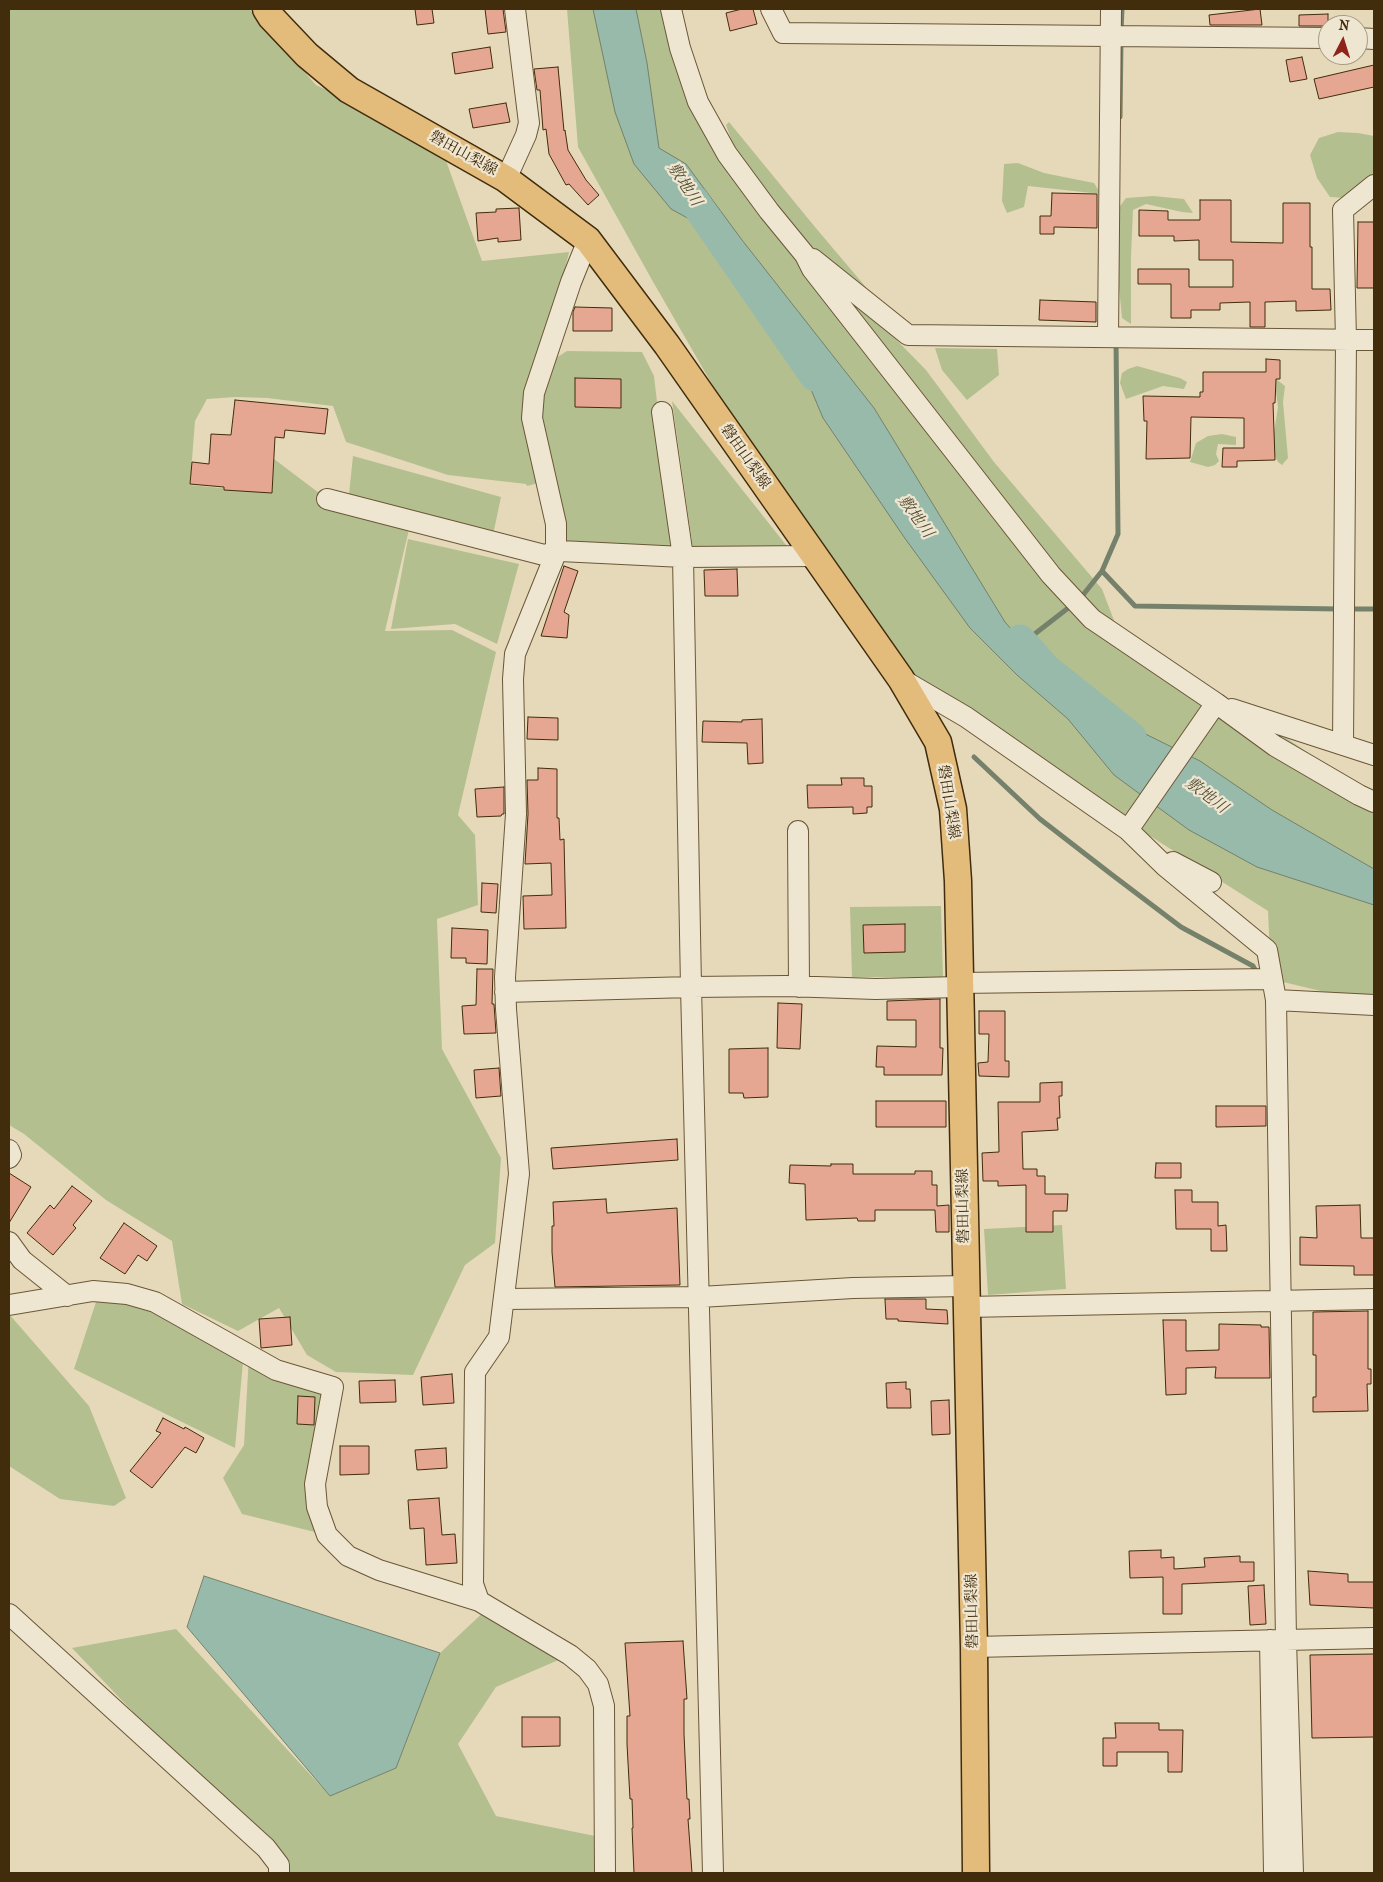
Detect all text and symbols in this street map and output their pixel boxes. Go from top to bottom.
north arrow [1318,15,1368,65]
text: N [1338,17,1350,34]
street label: 磐田山梨線 [426,128,500,180]
water label: 敷地川 [663,160,705,210]
street label: 磐田山梨線 [716,421,774,493]
water label: 敷地川 [893,492,937,542]
street label: 磐田山梨線 [933,764,963,840]
water label: 敷地川 [1181,774,1231,818]
street label: 磐田山梨線 [954,1168,974,1244]
street label: 磐田山梨線 [963,1573,983,1649]

